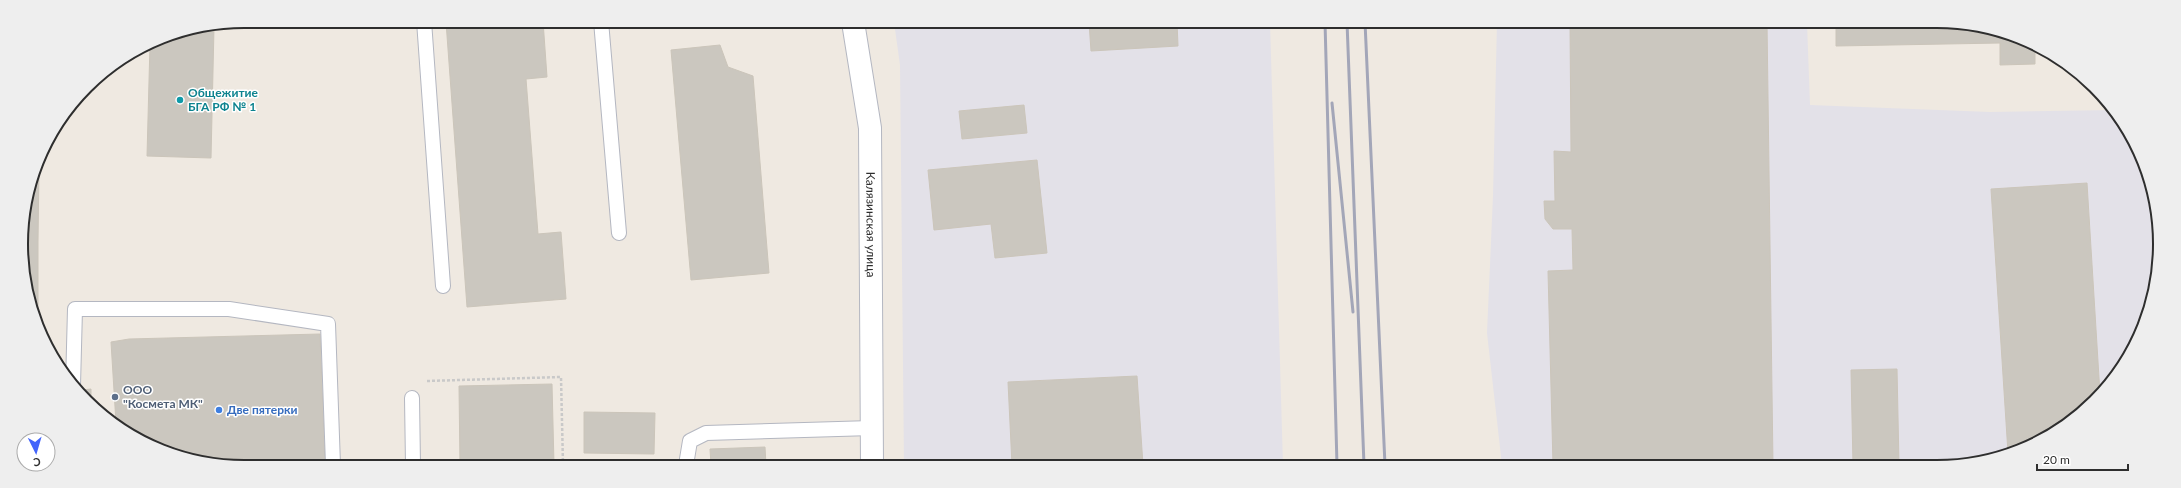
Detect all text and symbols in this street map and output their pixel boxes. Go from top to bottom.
place label: Общежитие БГА РФ № 1 [188,85,259,114]
marker: Общежитие БГА РФ № 1 [175,95,185,105]
street label: Калязинская улица [863,172,879,278]
place label: ООО "Космета МК" [123,382,203,411]
marker: ООО "Космета МК" [110,392,120,402]
place label: Две пятерки [227,402,298,417]
marker: Две пятерки [214,405,224,415]
north arrow [16,432,56,472]
scale bar [2037,446,2128,472]
text: 20 m [2043,452,2070,467]
text: С [32,456,41,469]

